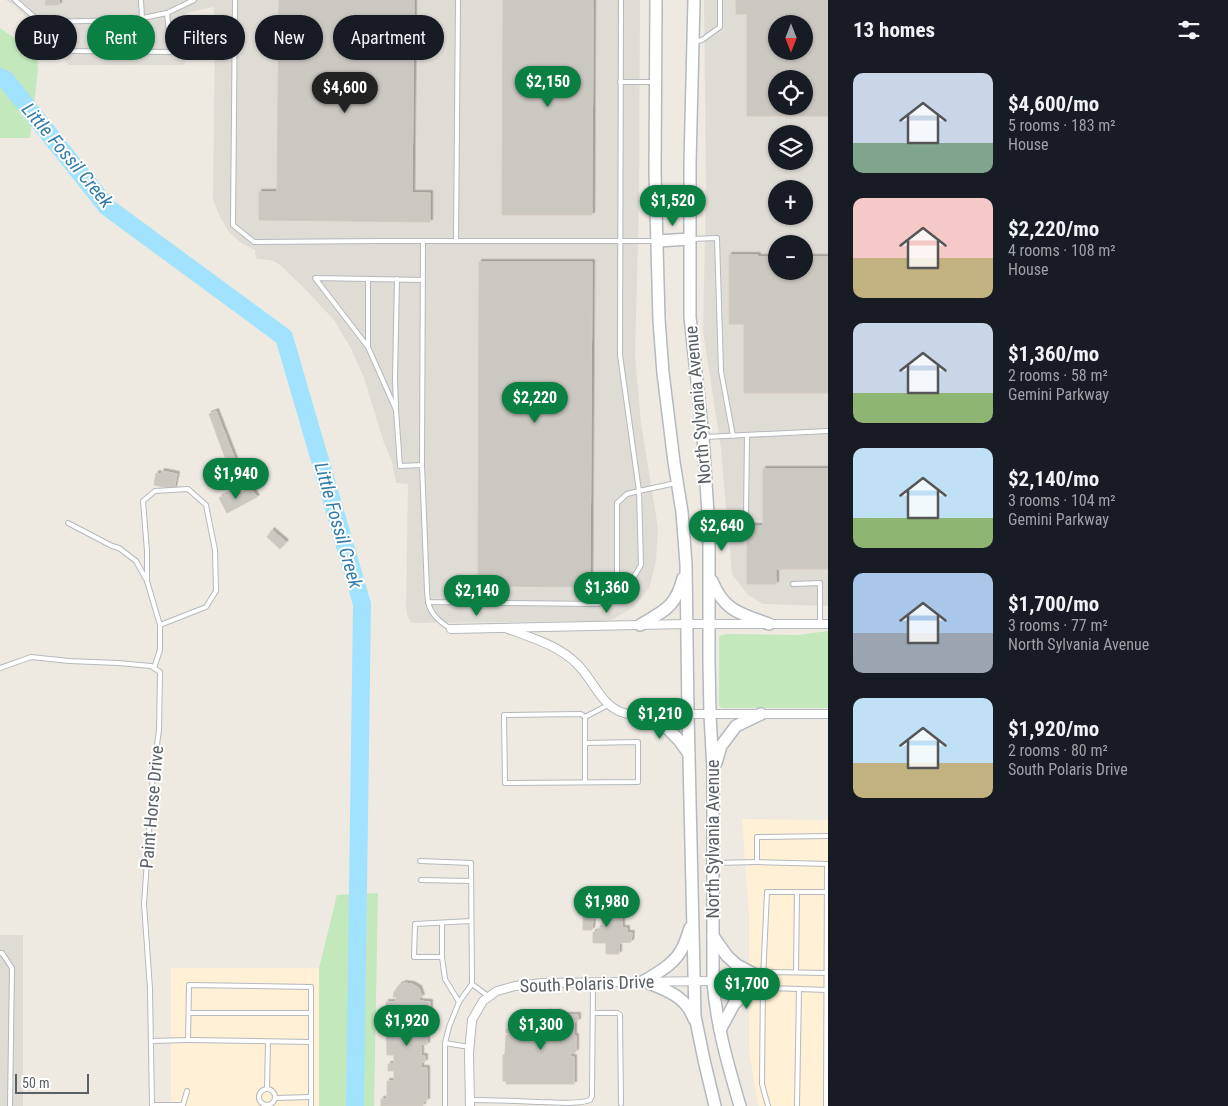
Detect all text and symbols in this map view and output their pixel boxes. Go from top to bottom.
chip: Buy [15,15,77,60]
chip: Rent [87,15,155,60]
chip: Filters [165,15,245,60]
chip: New [255,15,323,60]
chip: Apartment [333,15,444,60]
north arrow [768,15,812,60]
map controls [768,15,813,280]
icon: filters [1175,16,1203,44]
text: 13 homes [853,18,935,42]
pin: $2,150 [507,66,589,108]
button: locate [768,70,813,115]
pin: $4,600 [304,72,386,114]
text: $2,150 [526,72,570,91]
text: $4,600 [323,78,367,97]
text: $4,600/mo [1008,92,1099,116]
icon: home [893,93,953,153]
water label: Little Fossil Creek [17,98,119,213]
text: 5 rooms · 183 m² [1008,116,1116,135]
button: layers [768,125,813,170]
text: House [1008,135,1048,154]
button: + [768,180,813,225]
pin: $1,520 [632,184,714,227]
text: $1,520 [651,191,695,210]
text: $2,220/mo [1008,217,1099,241]
icon: home [893,218,953,278]
button: − [768,235,813,280]
text: 4 rooms · 108 m² [1008,241,1116,260]
text: House [1008,260,1048,279]
street label: North Sylvania Avenue [680,325,715,485]
text: $1,360/mo [1008,342,1099,366]
icon: home [893,343,953,403]
text: 2 rooms · 58 m² [1008,366,1108,385]
pin: $2,220 [494,382,576,424]
text: Gemini Parkway [1008,385,1109,404]
text: $2,220 [513,388,557,407]
pin: $1,940 [195,458,277,500]
water label: Little Fossil Creek [310,459,368,591]
text: $1,940 [214,464,258,483]
text: $2,140/mo [1008,467,1099,491]
icon: home [893,468,953,528]
text: 3 rooms · 104 m² [1008,491,1116,510]
pin: $2,640 [681,510,763,552]
text: Gemini Parkway [1008,510,1109,529]
text: $2,640 [700,516,744,535]
pin: $1,360 [566,572,648,614]
pin: $2,140 [436,574,518,617]
text: $1,360 [585,578,629,597]
text: $2,140 [455,581,499,600]
text: $1,700/mo [1008,592,1099,616]
icon: home [893,593,953,653]
text: 3 rooms · 77 m² [1008,616,1108,635]
text: North Sylvania Avenue [1008,635,1149,654]
pin: $1,210 [619,698,701,740]
text: $1,210 [638,704,682,723]
text: $1,920/mo [1008,717,1099,741]
icon: home [893,718,953,778]
text: 2 rooms · 80 m² [1008,741,1108,760]
street label: Paint Horse Drive [136,745,167,869]
street label: North Sylvania Avenue [702,760,723,918]
text: South Polaris Drive [1008,760,1128,779]
pin: $1,980 [566,886,648,928]
text: $1,980 [585,892,629,911]
pin: $1,700 [706,968,788,1010]
street label: South Polaris Drive [519,971,655,996]
text: $1,700 [725,974,769,993]
pin: $1,920 [366,1004,448,1047]
pin: $1,300 [500,1008,582,1051]
text: $1,920 [385,1011,429,1030]
text: $1,300 [519,1015,563,1034]
scale bar [15,1071,89,1094]
text: 50 m [22,1075,50,1091]

